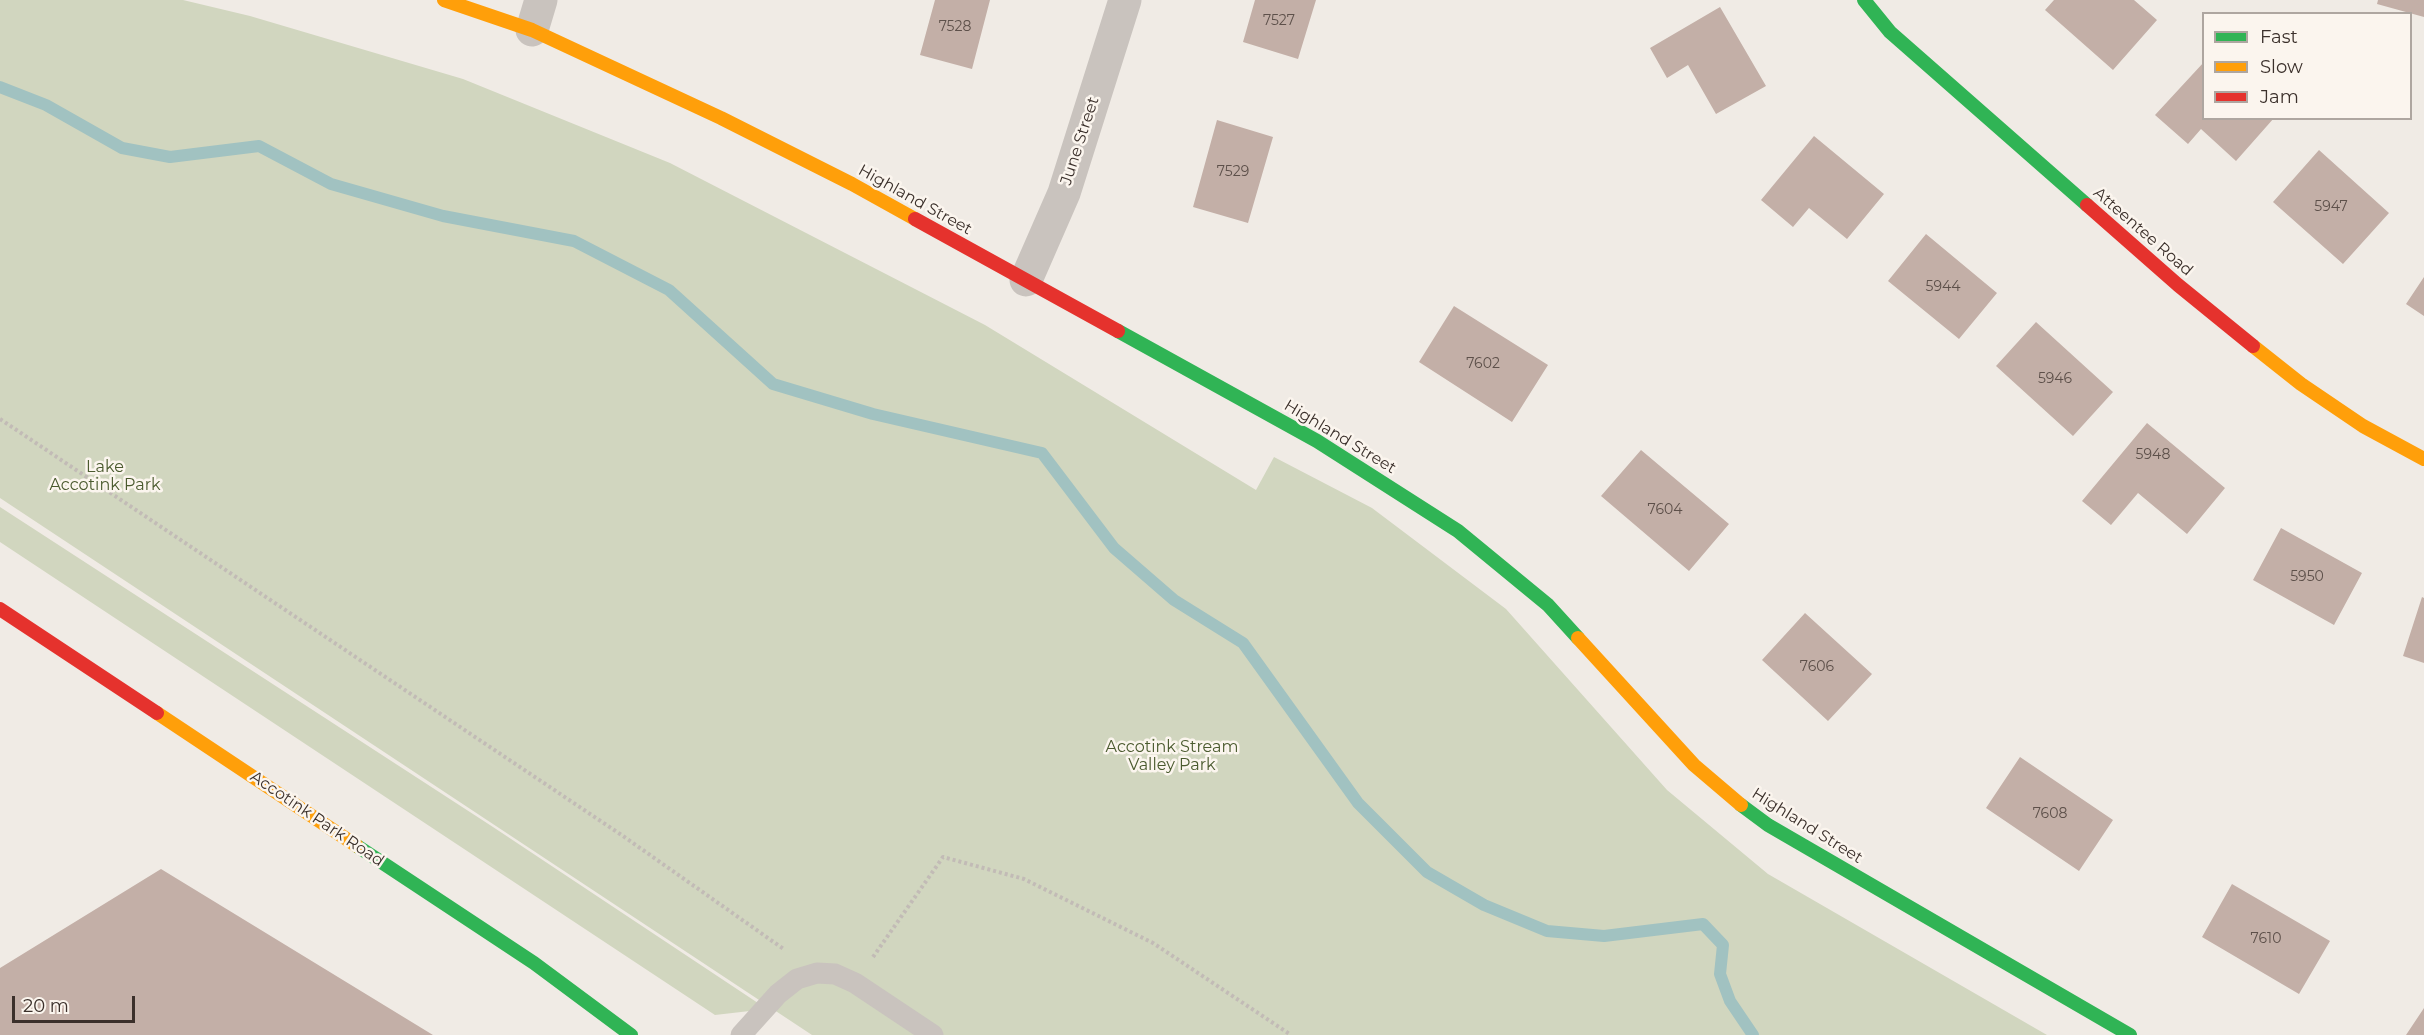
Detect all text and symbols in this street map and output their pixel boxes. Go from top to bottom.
legend [2202,12,2412,120]
house number: 7527 [1263,13,1295,29]
house number: 7528 [939,19,971,35]
text: Fast [2260,26,2298,48]
text: Slow [2260,56,2303,78]
text: Jam [2260,86,2299,108]
street label: June Street [1057,94,1103,188]
street label: Highland Street [855,161,975,239]
house number: 7529 [1217,164,1249,180]
street label: Atteentee Road [2089,184,2197,280]
house number: 5947 [2314,199,2348,215]
house number: 5944 [1926,279,1960,295]
house number: 7602 [1466,356,1500,372]
house number: 5946 [2038,371,2072,387]
street label: Highland Street [1281,396,1399,478]
house number: 5948 [2136,447,2170,463]
park label: Lake Accotink Park [49,457,161,495]
house number: 7604 [1647,502,1683,518]
house number: 5950 [2290,569,2324,585]
house number: 7606 [1800,659,1834,675]
park label: Accotink Stream Valley Park [1106,737,1238,775]
street label: Accotink Park Road [247,767,387,871]
street label: Highland Street [1748,784,1866,868]
house number: 7608 [2033,806,2067,822]
house number: 7610 [2251,931,2281,947]
scale bar [15,984,138,1022]
text: 20 m [23,995,69,1017]

